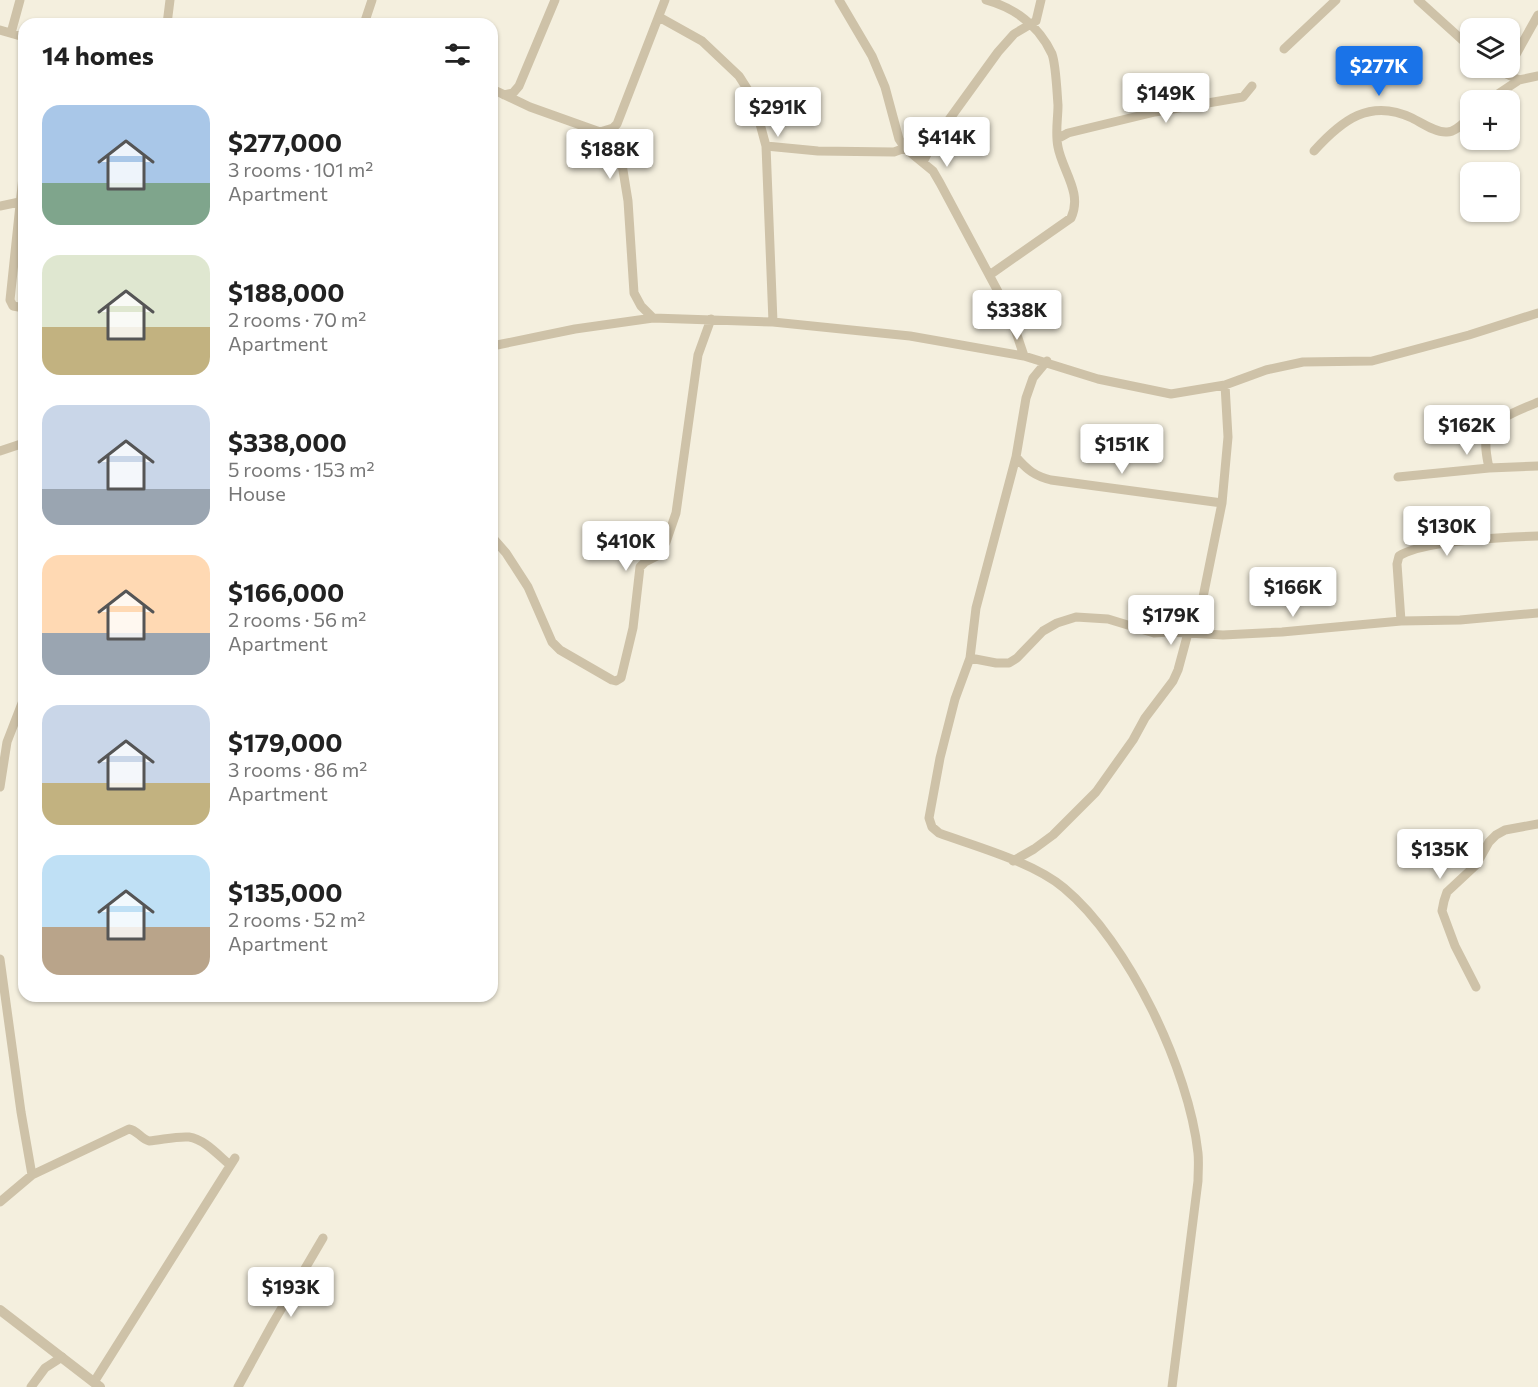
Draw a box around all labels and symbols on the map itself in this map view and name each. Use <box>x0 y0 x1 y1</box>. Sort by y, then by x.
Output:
pin: $277K <box>1337 46 1421 97</box>
pin: $149K <box>1124 73 1208 124</box>
pin: $291K <box>736 87 820 138</box>
pin: $414K <box>905 117 989 168</box>
pin: $188K <box>568 129 652 180</box>
pin: $338K <box>975 290 1059 341</box>
pin: $162K <box>1425 405 1509 456</box>
pin: $151K <box>1080 424 1164 475</box>
pin: $130K <box>1405 506 1489 557</box>
pin: $410K <box>584 521 668 572</box>
pin: $166K <box>1251 567 1335 618</box>
pin: $179K <box>1129 595 1213 646</box>
pin: $135K <box>1398 829 1482 880</box>
pin: $193K <box>249 1267 333 1318</box>

